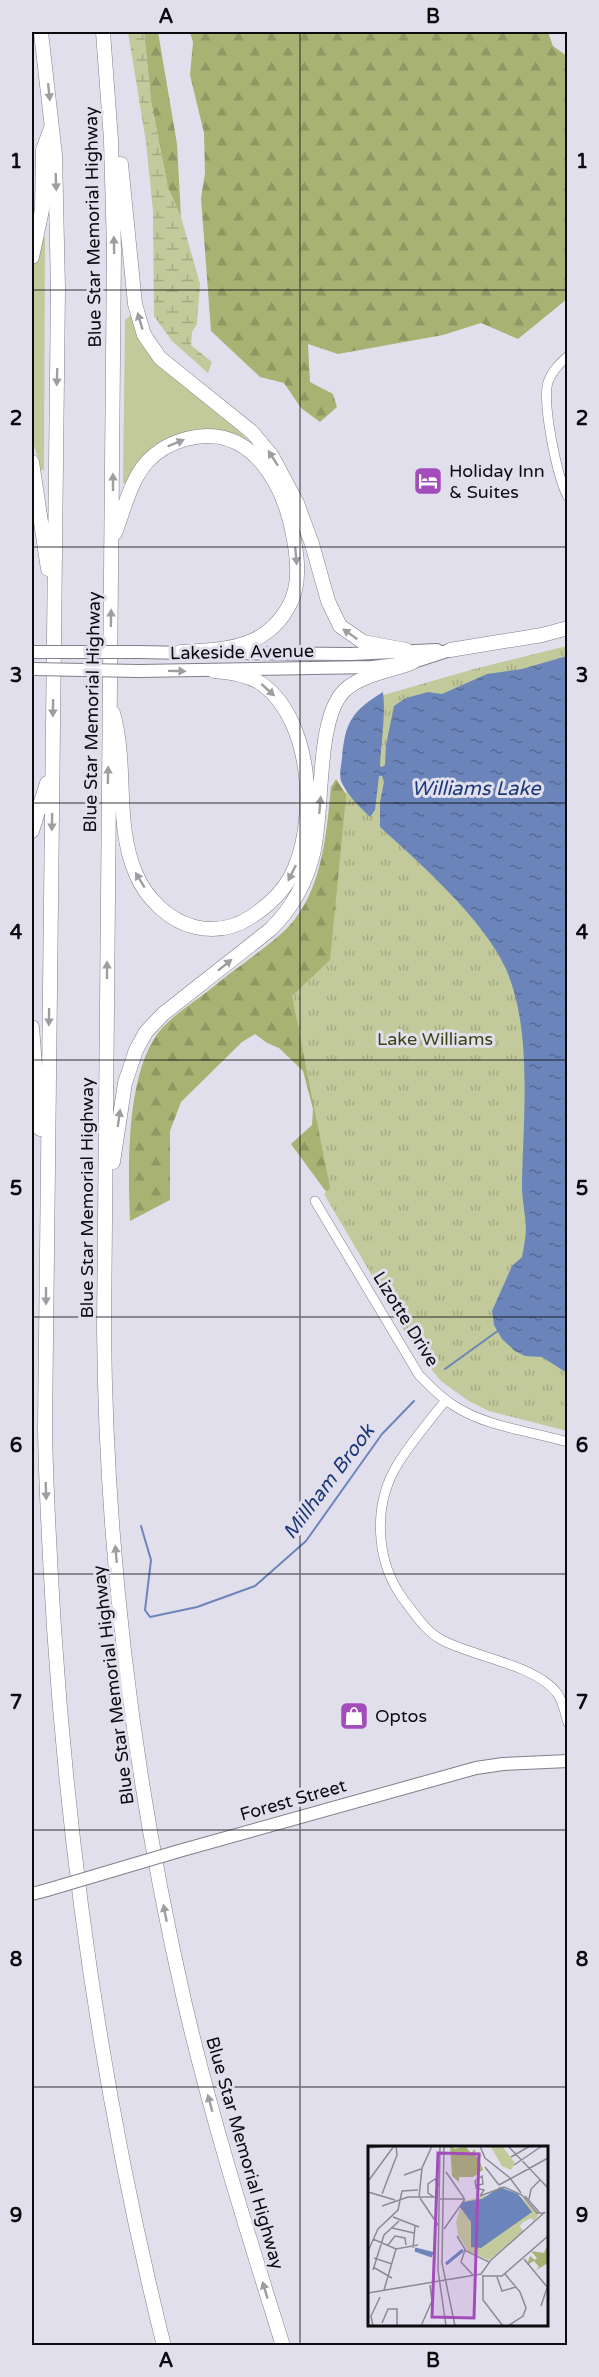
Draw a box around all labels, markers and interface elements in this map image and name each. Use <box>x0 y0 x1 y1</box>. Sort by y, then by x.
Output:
text: A <box>159 5 174 29</box>
text: B <box>426 5 440 29</box>
one-way arrow <box>44 82 54 101</box>
street label: Blue Star Memorial Highway <box>80 106 106 348</box>
text: 1 <box>10 150 22 174</box>
text: 1 <box>576 150 588 174</box>
one-way arrow <box>52 173 61 192</box>
one-way arrow <box>109 235 119 254</box>
one-way arrow <box>134 312 144 330</box>
one-way arrow <box>53 368 62 387</box>
text: 2 <box>10 407 22 431</box>
text: 2 <box>576 407 588 431</box>
one-way arrow <box>168 438 186 448</box>
one-way arrow <box>268 450 279 466</box>
place label: Holiday Inn & Suites <box>449 460 545 503</box>
hotel icon: Holiday Inn & Suites <box>412 465 444 497</box>
one-way arrow <box>108 472 118 491</box>
one-way arrow <box>291 546 301 565</box>
street label: Blue Star Memorial Highway <box>79 591 105 833</box>
one-way arrow <box>106 609 116 628</box>
one-way arrow <box>343 628 359 640</box>
street label: Lakeside Avenue <box>170 640 314 664</box>
text: 3 <box>10 664 22 688</box>
text: 3 <box>576 664 588 688</box>
one-way arrow <box>167 666 186 676</box>
one-way arrow <box>260 683 275 696</box>
one-way arrow <box>49 699 58 718</box>
one-way arrow <box>103 766 113 785</box>
water label: Williams Lake <box>411 777 542 801</box>
one-way arrow <box>315 796 325 815</box>
one-way arrow <box>47 813 57 832</box>
one-way arrow <box>287 864 296 881</box>
one-way arrow <box>134 872 145 888</box>
text: 4 <box>10 921 23 945</box>
text: 4 <box>576 921 589 945</box>
one-way arrow <box>217 959 232 972</box>
one-way arrow <box>102 961 111 980</box>
one-way arrow <box>45 1008 54 1027</box>
park label: Lake Williams <box>377 1028 493 1050</box>
street label: Blue Star Memorial Highway <box>76 1077 98 1319</box>
one-way arrow <box>114 1108 123 1127</box>
text: 5 <box>10 1177 22 1201</box>
text: 5 <box>576 1177 588 1201</box>
street label: Lizotte Drive <box>368 1268 444 1370</box>
one-way arrow <box>41 1287 51 1306</box>
water label: Millham Brook <box>278 1418 381 1544</box>
text: 6 <box>10 1434 22 1458</box>
text: 6 <box>576 1434 588 1458</box>
one-way arrow <box>41 1481 50 1500</box>
one-way arrow <box>111 1544 121 1563</box>
street label: Blue Star Memorial Highway <box>87 1564 139 1806</box>
text: 7 <box>10 1691 22 1715</box>
text: 7 <box>576 1691 588 1715</box>
shop icon: Optos <box>338 1700 370 1732</box>
place label: Optos <box>375 1705 427 1727</box>
street label: Forest Street <box>237 1774 349 1826</box>
one-way arrow <box>160 1904 170 1922</box>
text: 8 <box>10 1948 22 1972</box>
text: 8 <box>576 1948 588 1972</box>
street label: Blue Star Memorial Highway <box>201 2034 289 2272</box>
one-way arrow <box>205 2094 214 2112</box>
inset map <box>368 2146 548 2326</box>
text: 9 <box>10 2204 22 2228</box>
text: 9 <box>576 2204 588 2228</box>
one-way arrow <box>260 2281 269 2299</box>
text: A <box>159 2349 174 2373</box>
text: B <box>426 2349 440 2373</box>

